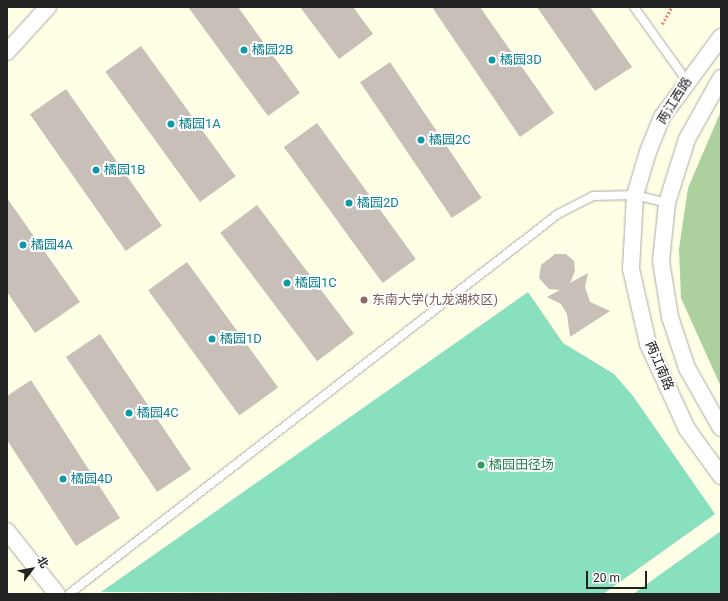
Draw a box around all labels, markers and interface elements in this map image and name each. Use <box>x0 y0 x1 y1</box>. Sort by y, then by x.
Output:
place label: 橘园2B <box>252 42 293 58</box>
marker: 橘园2B <box>239 45 249 55</box>
place label: 橘园3D <box>500 52 542 68</box>
marker: 橘园3D <box>487 55 497 65</box>
street label: 两江西路 <box>655 75 695 127</box>
place label: 橘园1A <box>179 116 221 132</box>
marker: 橘园1A <box>166 119 176 129</box>
place label: 橘园2C <box>429 132 471 148</box>
marker: 橘园2C <box>416 135 426 145</box>
place label: 橘园1B <box>104 162 145 178</box>
marker: 橘园1B <box>91 165 101 175</box>
place label: 橘园2D <box>357 195 399 211</box>
marker: 橘园2D <box>344 198 354 208</box>
place label: 橘园4A <box>31 237 73 253</box>
marker: 橘园4A <box>18 240 28 250</box>
place label: 橘园1C <box>295 275 337 291</box>
marker: 橘园1C <box>282 278 292 288</box>
place label: 东南大学(九龙湖校区) <box>372 292 498 308</box>
marker: 东南大学(九龙湖校区) <box>359 295 369 305</box>
place label: 橘园1D <box>220 331 262 347</box>
marker: 橘园1D <box>207 334 217 344</box>
street label: 两江南路 <box>642 339 676 393</box>
place label: 橘园4C <box>137 405 179 421</box>
marker: 橘园4C <box>124 408 134 418</box>
place label: 橘园田径场 <box>489 457 554 473</box>
marker: 橘园田径场 <box>476 460 486 470</box>
place label: 橘园4D <box>71 471 113 487</box>
marker: 橘园4D <box>58 474 68 484</box>
north arrow <box>12 549 52 589</box>
text: 北 <box>34 554 51 570</box>
scale bar <box>588 563 649 589</box>
text: 20 m <box>593 571 620 585</box>

